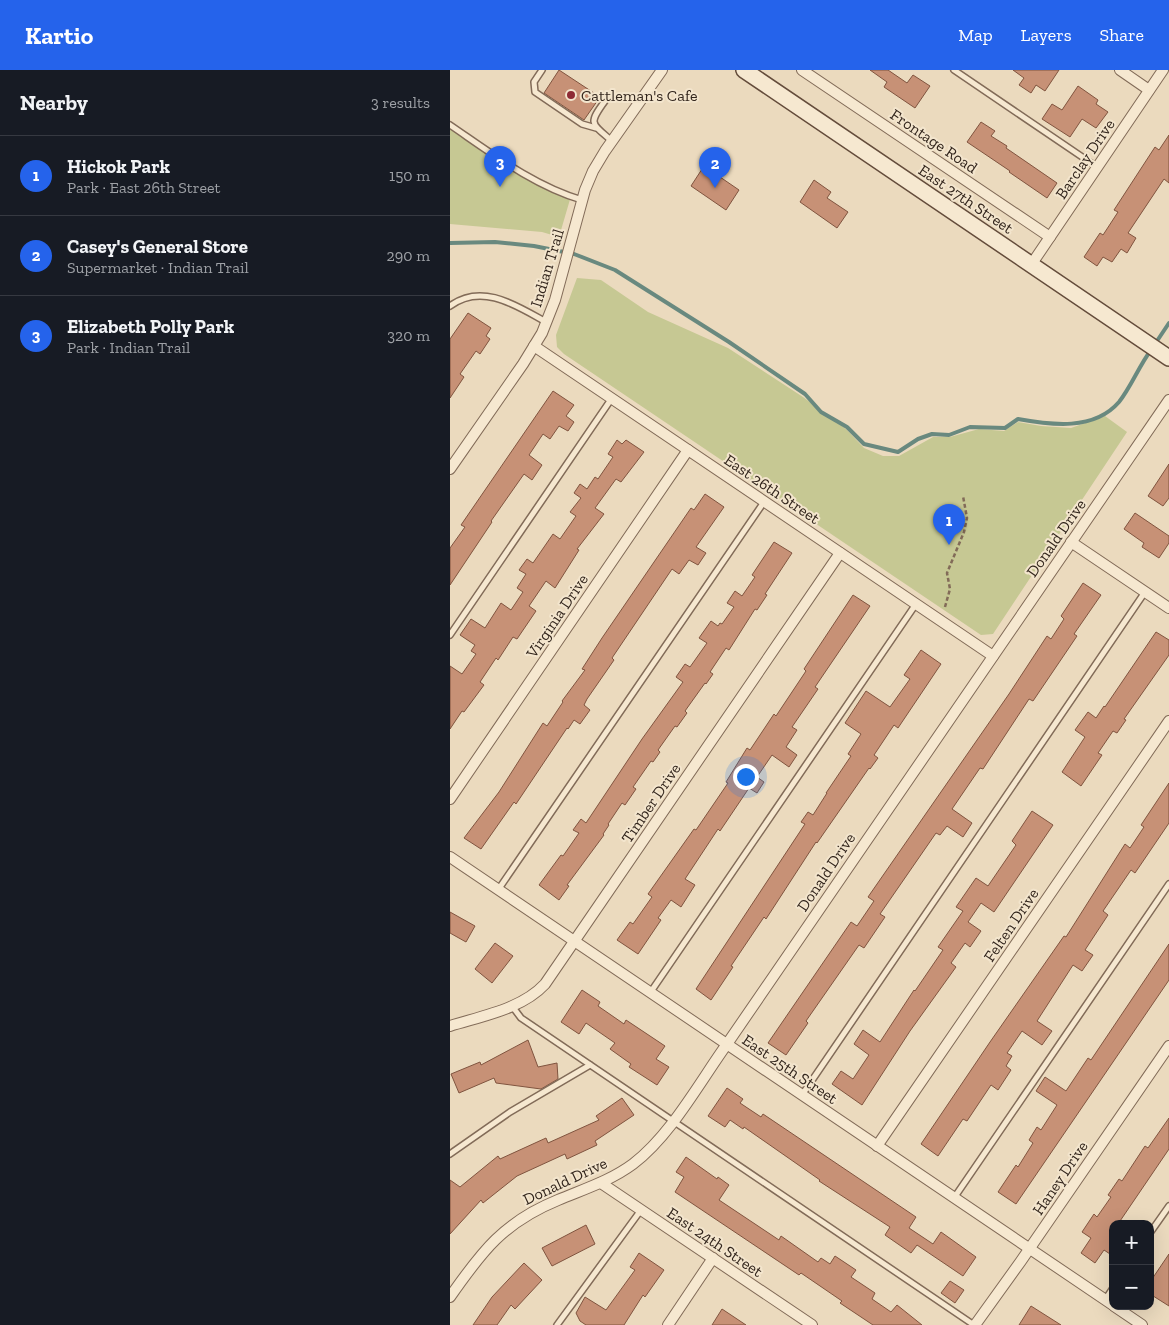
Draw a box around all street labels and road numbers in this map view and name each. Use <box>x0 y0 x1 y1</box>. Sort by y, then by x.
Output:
street label: Frontage Road <box>887 105 981 177</box>
street label: Barclay Drive <box>1051 115 1119 203</box>
street label: East 27th Street <box>915 160 1017 238</box>
street label: Indian Trail <box>526 227 568 309</box>
street label: East 26th Street <box>721 450 823 528</box>
street label: Donald Drive <box>1022 495 1090 581</box>
street label: Virginia Drive <box>521 570 592 662</box>
street label: Timber Drive <box>617 760 685 846</box>
street label: Donald Drive <box>793 829 859 915</box>
street label: Felten Drive <box>980 885 1042 965</box>
street label: East 25th Street <box>739 1030 841 1108</box>
street label: Haney Drive <box>1028 1137 1092 1219</box>
street label: Donald Drive <box>520 1153 610 1209</box>
street label: East 24th Street <box>664 1203 766 1281</box>

